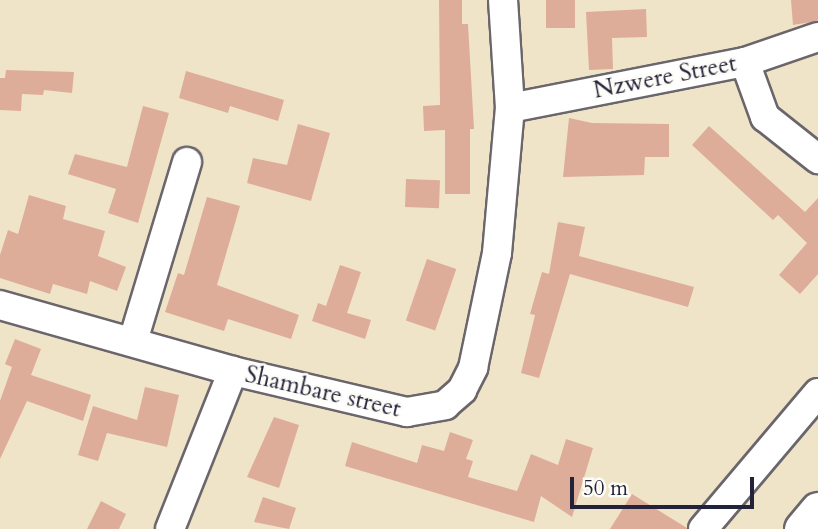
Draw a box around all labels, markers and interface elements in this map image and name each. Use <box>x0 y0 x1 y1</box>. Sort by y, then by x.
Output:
street label: Nzwere Street <box>591 49 739 105</box>
street label: Shambare street <box>242 360 404 424</box>
scale bar <box>573 462 757 506</box>
text: 50 m <box>583 474 628 503</box>

